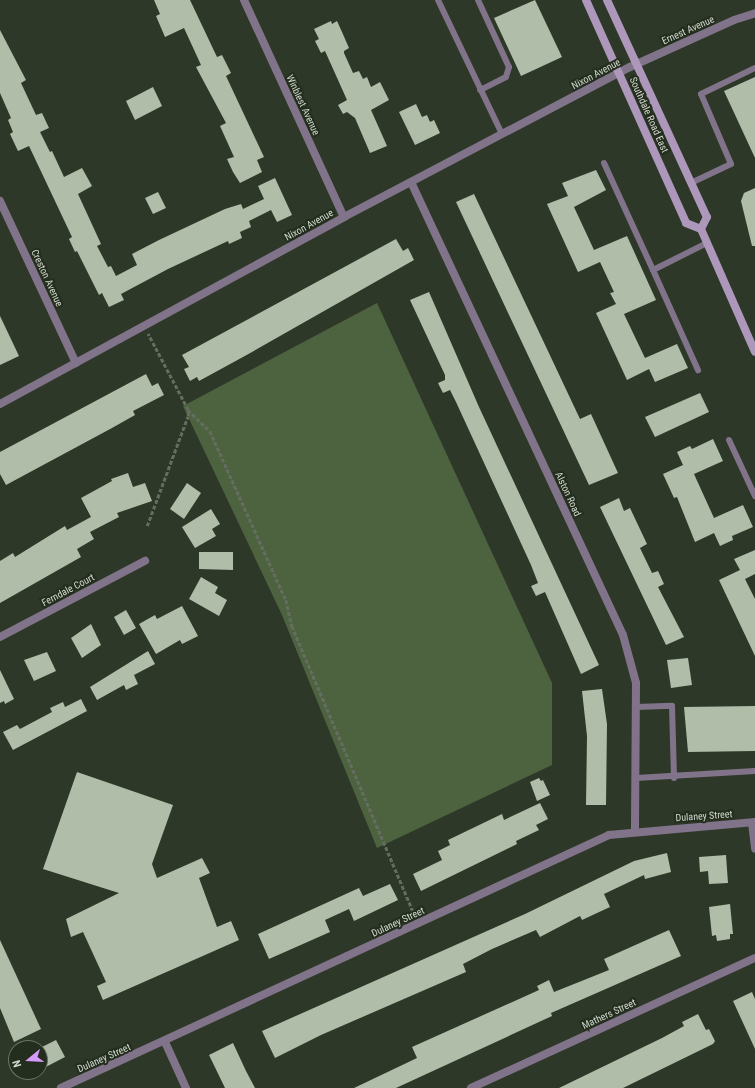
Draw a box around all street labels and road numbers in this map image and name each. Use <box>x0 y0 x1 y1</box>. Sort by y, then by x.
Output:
street label: Ernest Avenue <box>660 13 716 47</box>
street label: Nixon Avenue <box>569 56 623 92</box>
street label: Winblest Avenue <box>284 73 322 137</box>
street label: Southdale Road East <box>627 75 671 155</box>
street label: Nixon Avenue <box>283 207 335 243</box>
street label: Creston Avenue <box>29 248 65 308</box>
street label: Alston Road <box>552 470 584 518</box>
street label: Ferndale Court <box>40 571 96 609</box>
street label: Dulaney Street <box>675 808 733 824</box>
street label: Dulaney Street <box>370 905 426 939</box>
street label: Mathers Street <box>580 996 638 1032</box>
street label: Dulaney Street <box>76 1041 132 1075</box>

